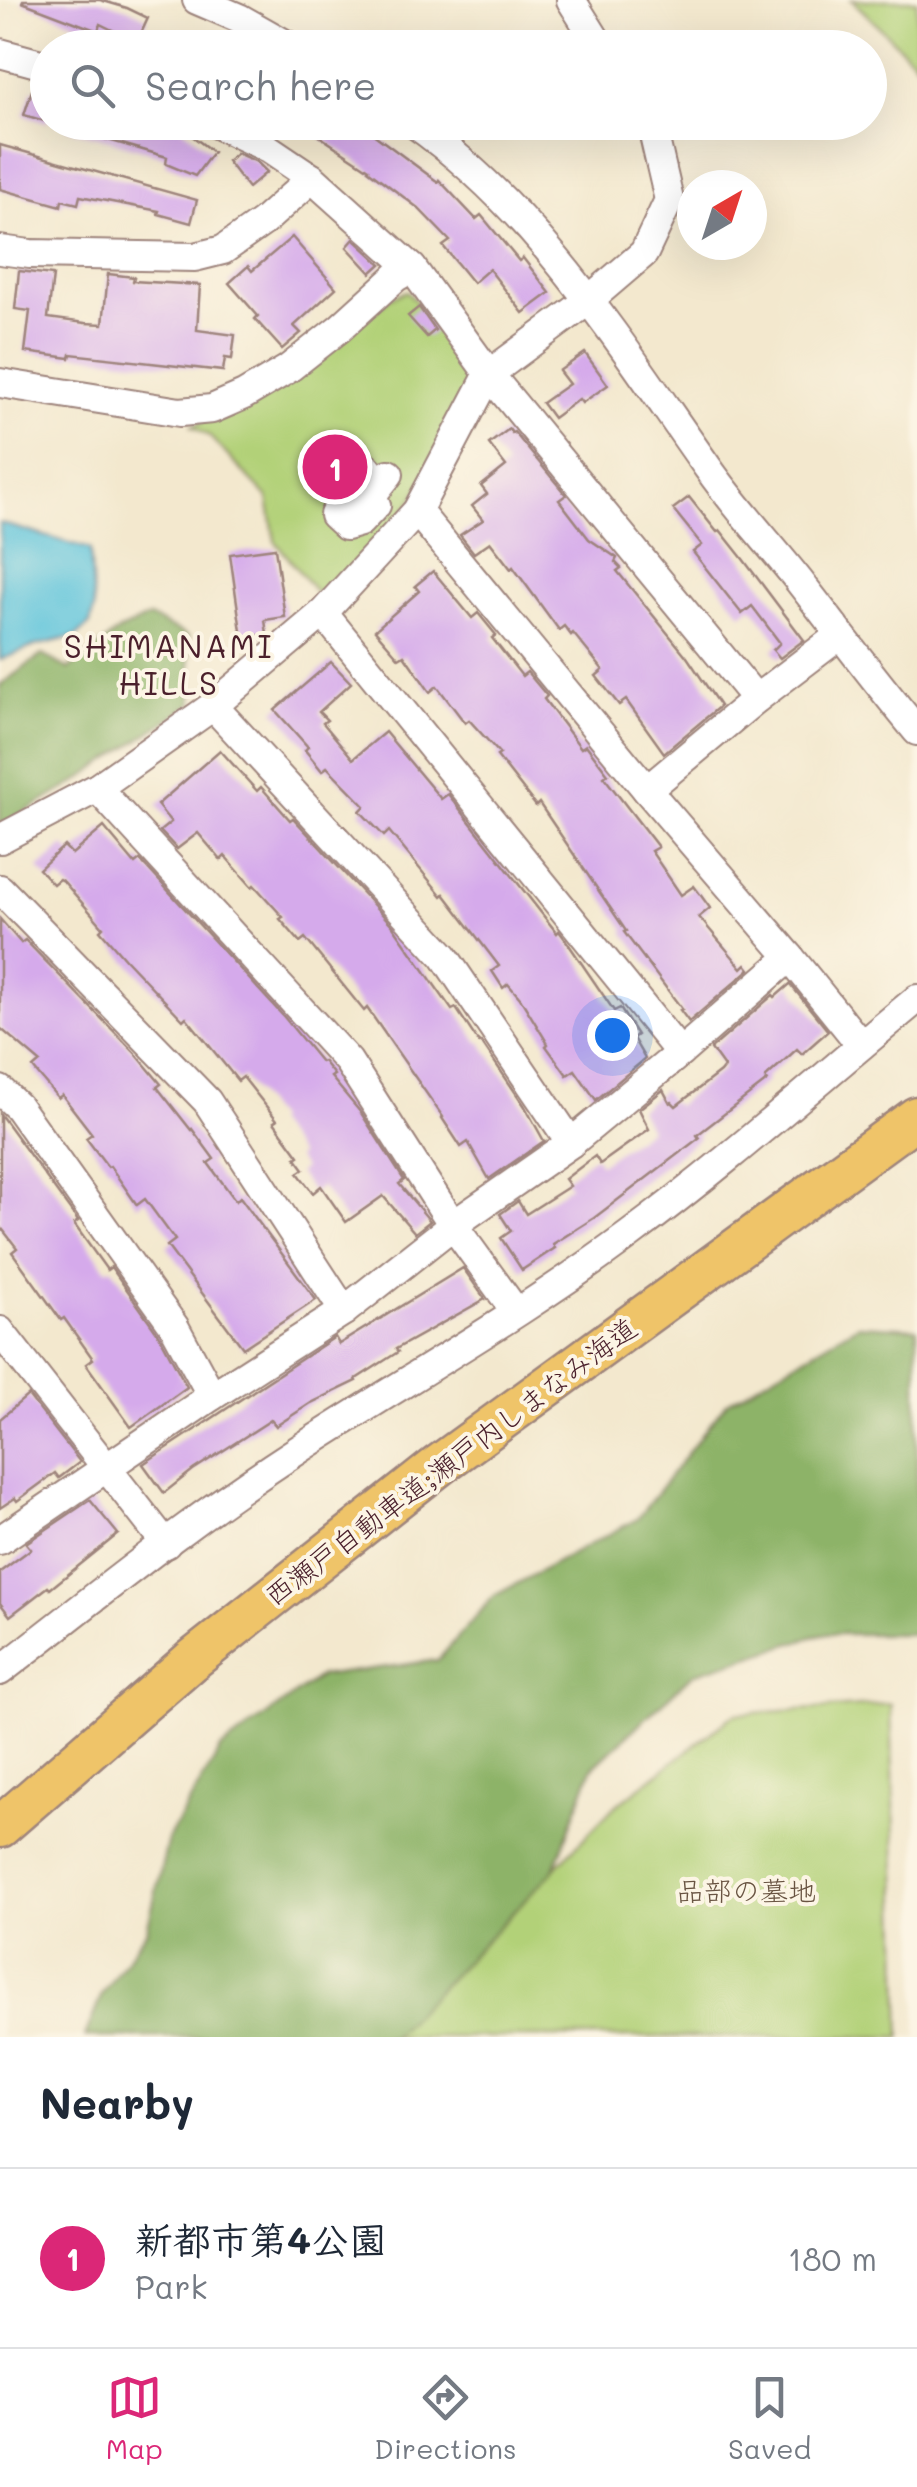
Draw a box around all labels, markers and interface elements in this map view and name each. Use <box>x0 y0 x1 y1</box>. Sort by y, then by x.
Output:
search box <box>30 30 887 140</box>
icon: search <box>65 58 120 113</box>
text: Search here <box>145 60 376 110</box>
north arrow <box>677 170 767 260</box>
pin: 1 <box>302 430 368 504</box>
district label: SHIMANAMI HILLS <box>64 624 274 703</box>
your location <box>587 1010 638 1061</box>
street label: 西瀬戸自動車道;瀬戸内しまなみ海道 <box>257 1309 643 1613</box>
park label: 品部の墓地 <box>676 1872 816 1908</box>
text: Nearby <box>40 2075 194 2130</box>
text: 新都市第4公園 <box>135 2214 387 2264</box>
text: 1 <box>65 2237 80 2279</box>
text: 180 m <box>788 2237 877 2279</box>
text: Park <box>135 2265 208 2307</box>
tab: Map <box>106 2370 163 2466</box>
tab: Directions <box>374 2370 517 2466</box>
tab: Saved <box>728 2370 811 2466</box>

